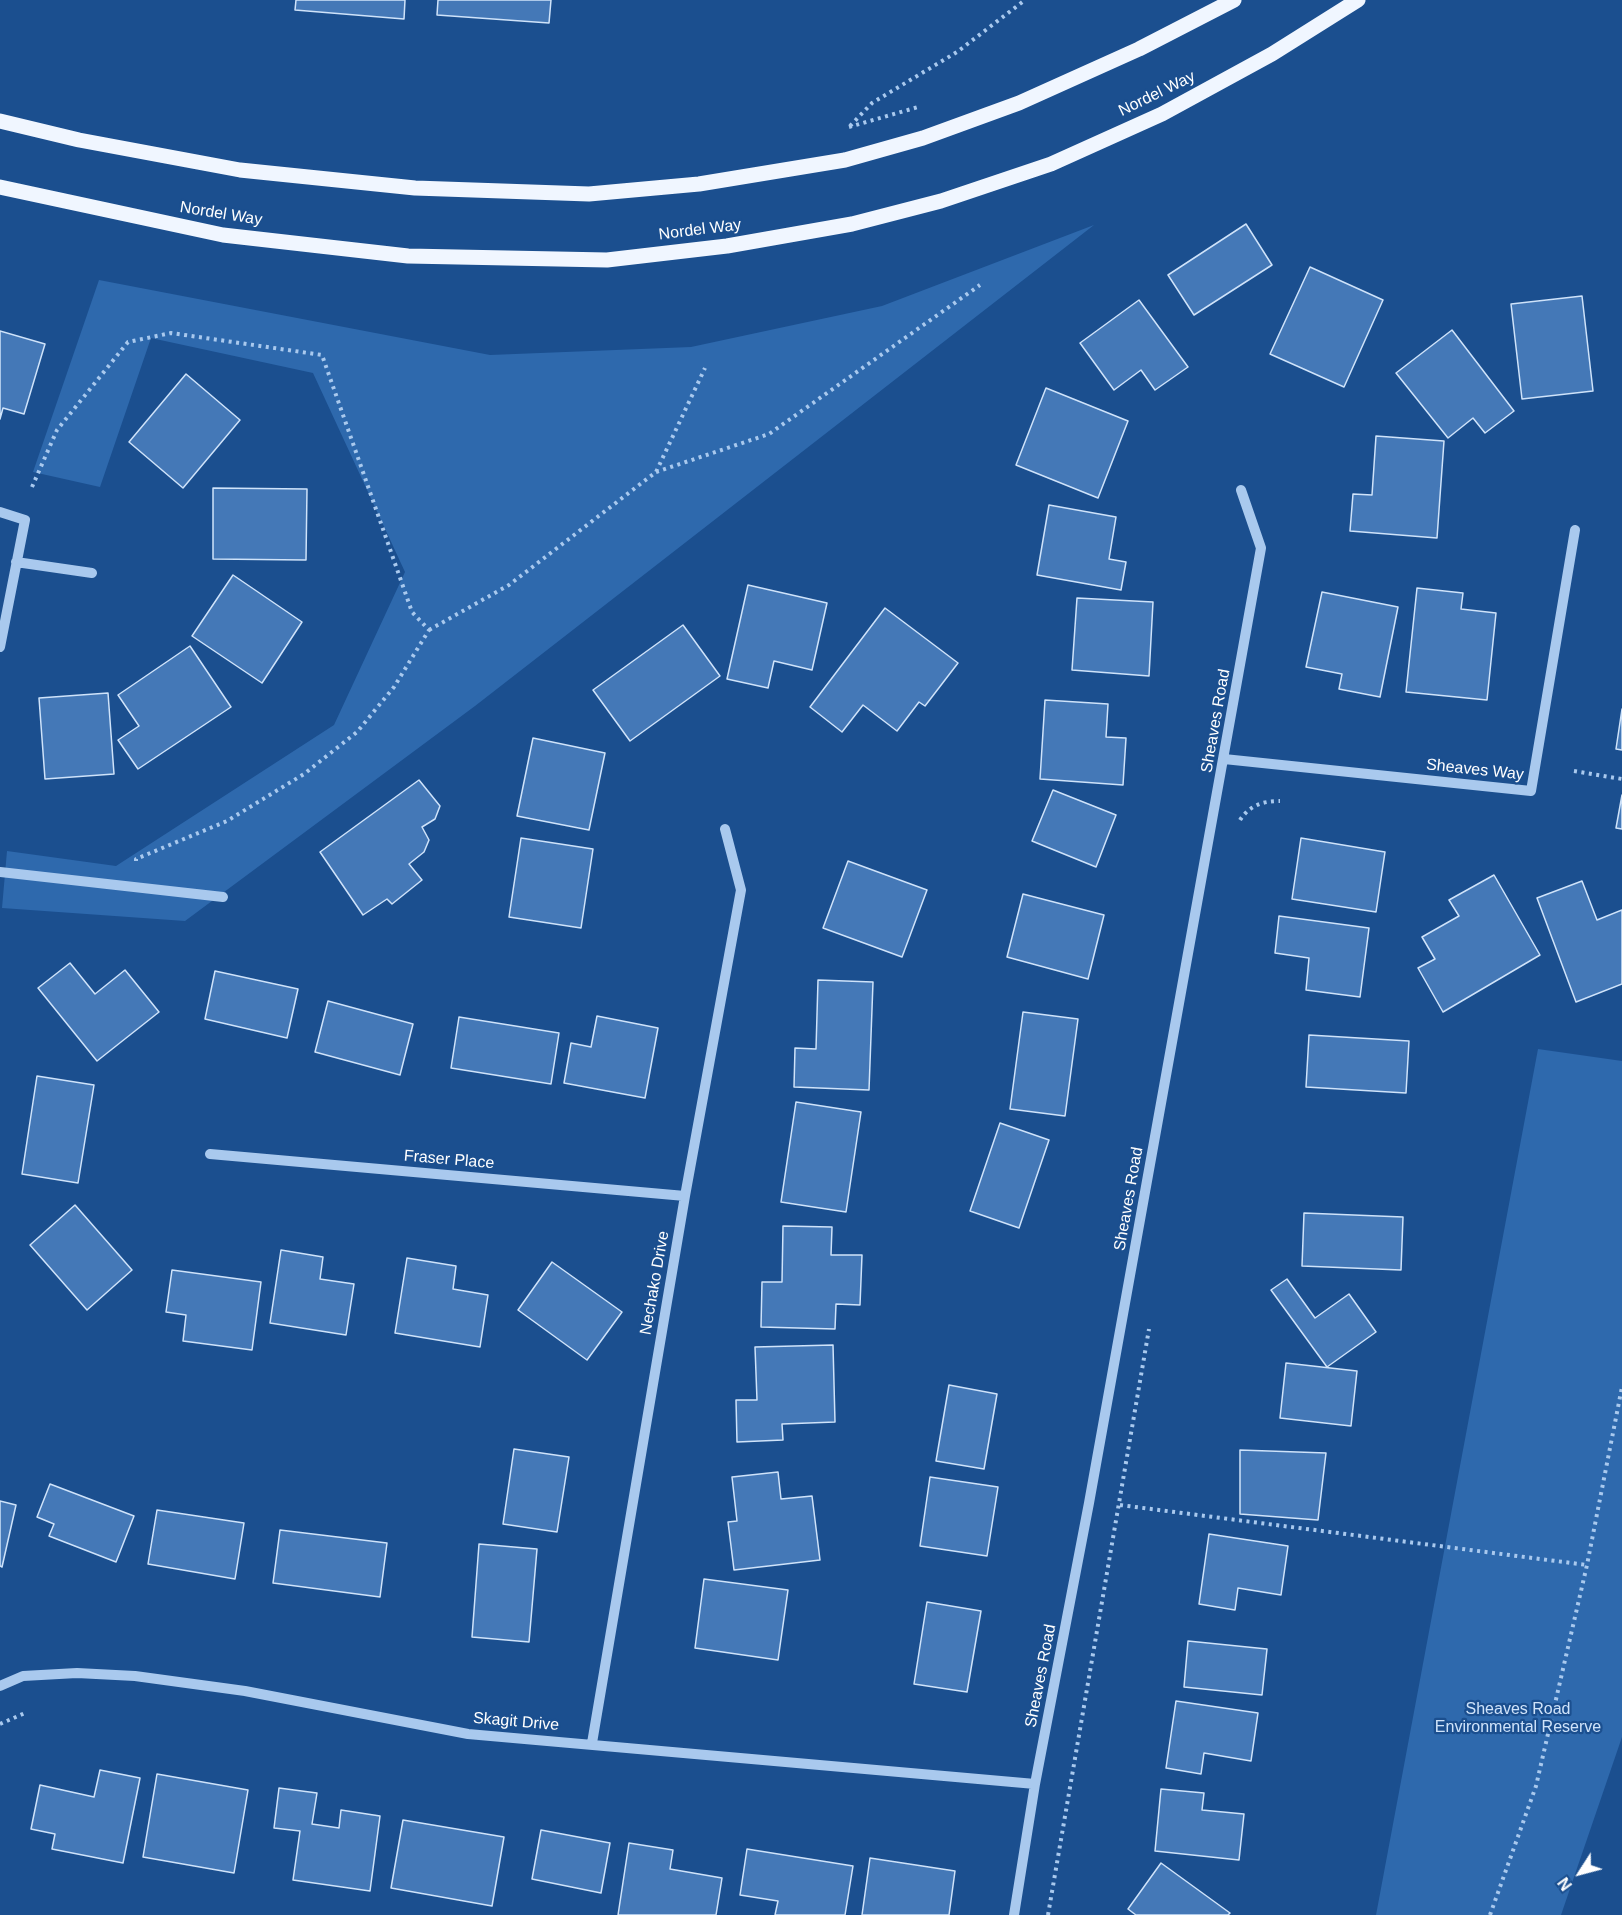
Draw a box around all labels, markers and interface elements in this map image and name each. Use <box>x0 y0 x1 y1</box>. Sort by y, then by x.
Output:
street label: Nordel Way <box>1115 67 1199 121</box>
street label: Nordel Way <box>179 198 263 230</box>
street label: Nordel Way <box>658 215 742 245</box>
street label: Sheaves Road <box>1197 668 1235 774</box>
street label: Sheaves Way <box>1425 755 1525 785</box>
street label: Fraser Place <box>403 1146 495 1174</box>
street label: Sheaves Road <box>1110 1146 1148 1252</box>
street label: Nechako Drive <box>636 1230 674 1336</box>
street label: Sheaves Road <box>1022 1623 1060 1729</box>
park label: Sheaves Road Environmental Reserve <box>1435 1700 1601 1738</box>
street label: Skagit Drive <box>472 1709 560 1735</box>
north arrow <box>1550 1843 1610 1903</box>
text: N <box>1555 1874 1575 1894</box>

